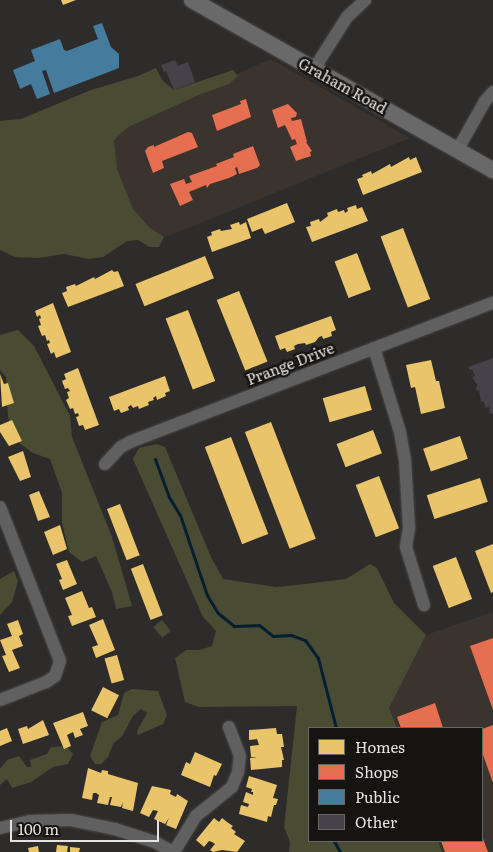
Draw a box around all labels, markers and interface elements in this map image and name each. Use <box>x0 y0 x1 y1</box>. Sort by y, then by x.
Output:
street label: Graham Road <box>296 53 390 117</box>
street label: Prange Drive <box>244 338 336 388</box>
legend <box>308 727 483 842</box>
text: Homes <box>355 735 405 758</box>
text: Shops <box>355 760 398 783</box>
text: Public <box>355 785 400 808</box>
scale bar <box>12 810 161 842</box>
text: Other <box>355 810 397 833</box>
text: 100 m <box>18 817 59 840</box>

